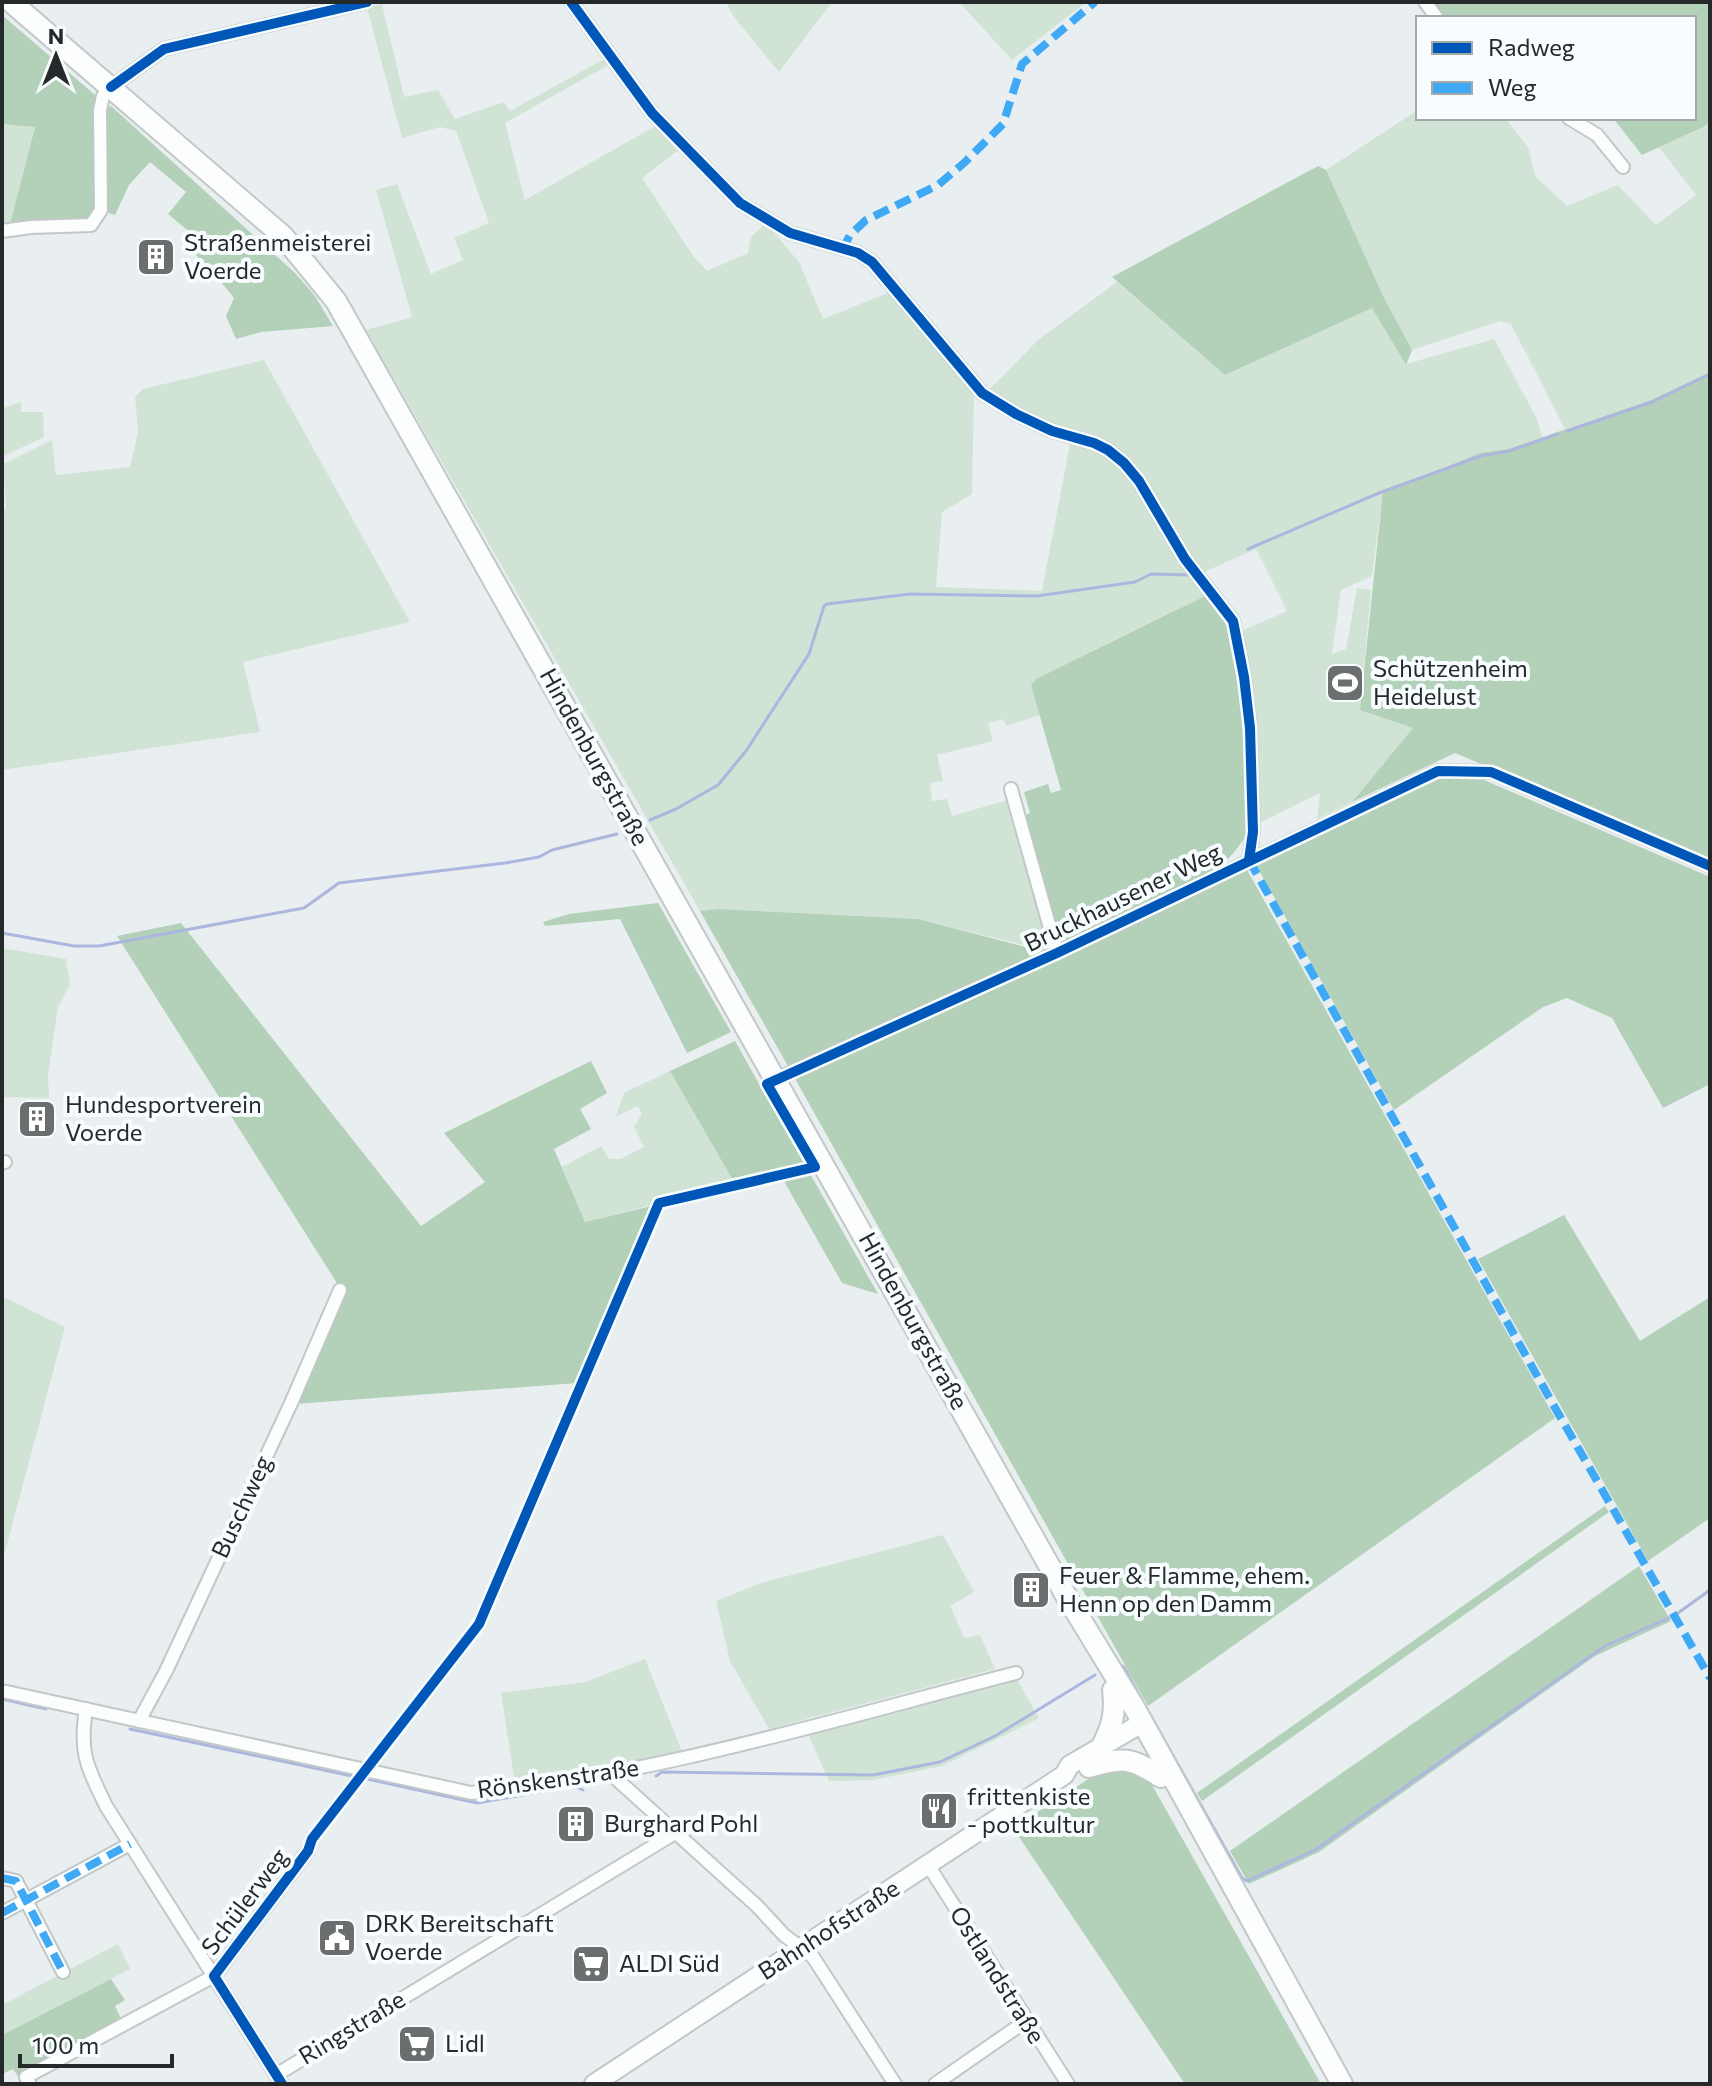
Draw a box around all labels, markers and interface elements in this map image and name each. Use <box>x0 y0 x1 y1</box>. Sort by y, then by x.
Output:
north arrow <box>16 16 96 96</box>
legend <box>1416 16 1696 120</box>
text: N <box>48 22 64 49</box>
text: Radweg <box>1488 32 1575 61</box>
text: Weg <box>1488 72 1536 101</box>
place label: Straßenmeisterei Voerde <box>184 227 371 284</box>
building icon: Straßenmeisterei Voerde <box>135 236 177 278</box>
place label: Schützenheim Heidelust <box>1373 653 1528 710</box>
sports icon: Schützenheim Heidelust <box>1324 662 1366 704</box>
street label: Hindenburgstraße <box>535 663 656 850</box>
street label: Bruckhausener Weg <box>1019 836 1226 957</box>
place label: Hundesportverein Voerde <box>65 1089 262 1146</box>
building icon: Hundesportverein Voerde <box>16 1098 58 1140</box>
street label: Hindenburgstraße <box>854 1227 975 1414</box>
street label: Buschweg <box>204 1451 277 1562</box>
place label: Feuer & Flamme, ehem. Henn op den Damm <box>1059 1560 1310 1617</box>
building icon: Feuer & Flamme, ehem. Henn op den Damm <box>1010 1569 1052 1611</box>
street label: Rönskenstraße <box>475 1752 641 1803</box>
place label: frittenkiste - pottkultur <box>967 1781 1096 1838</box>
restaurant icon: frittenkiste - pottkultur <box>918 1790 960 1832</box>
building icon: Burghard Pohl <box>555 1803 597 1845</box>
place label: Burghard Pohl <box>604 1808 758 1837</box>
street label: Schülerweg <box>194 1842 293 1960</box>
street label: Bahnhofstraße <box>752 1872 904 1985</box>
street label: Ostlandstraße <box>945 1900 1052 2048</box>
place label: DRK Bereitschaft Voerde <box>365 1908 554 1965</box>
public building icon: DRK Bereitschaft Voerde <box>316 1917 358 1959</box>
supermarket icon: ALDI Süd <box>570 1943 612 1985</box>
place label: ALDI Süd <box>619 1948 720 1977</box>
street label: Ringstraße <box>293 1984 410 2070</box>
scale bar <box>20 2018 172 2068</box>
supermarket icon: Lidl <box>396 2023 438 2065</box>
place label: Lidl <box>445 2028 485 2057</box>
text: 100 m <box>32 2030 99 2059</box>

